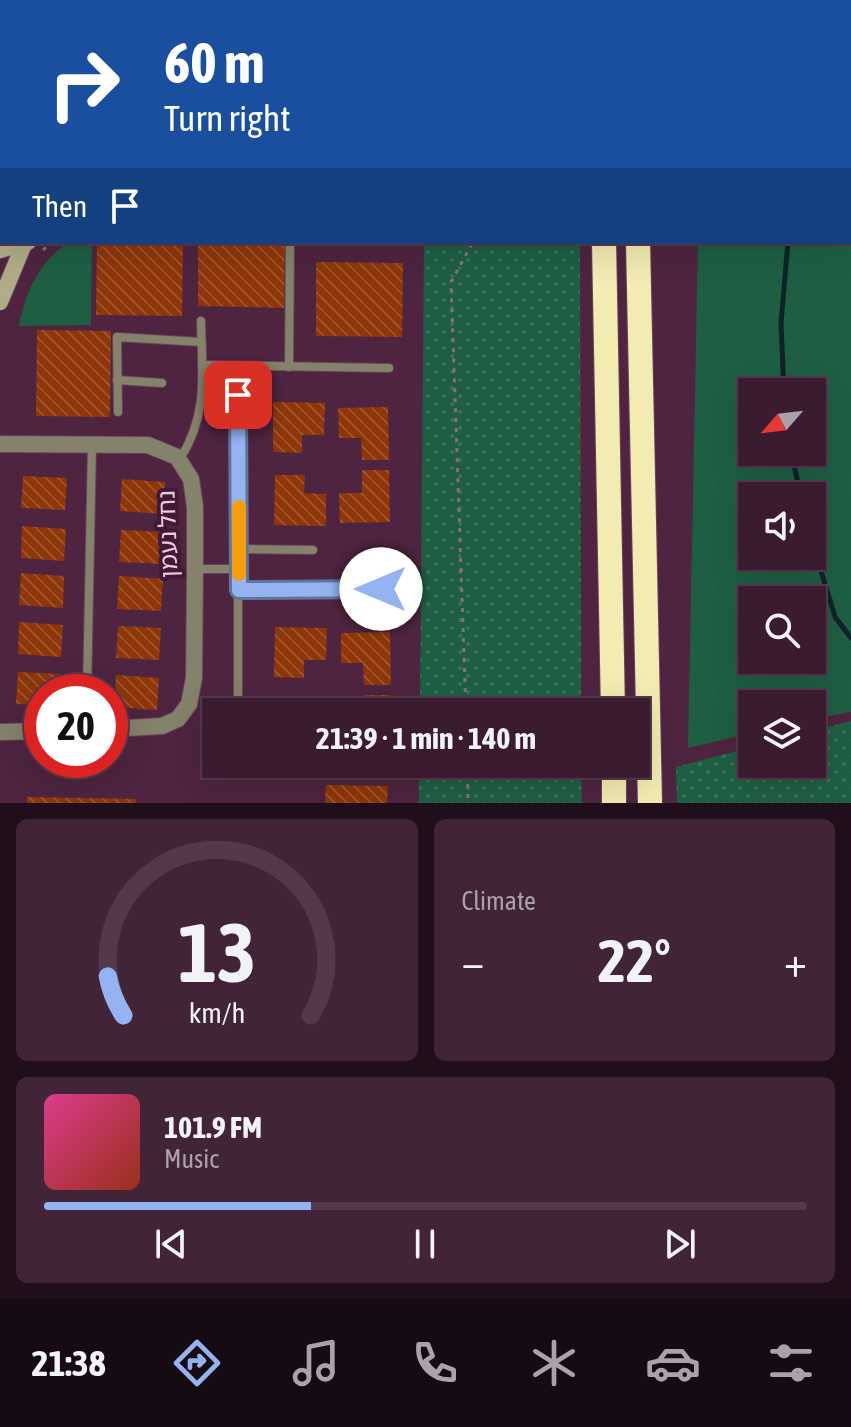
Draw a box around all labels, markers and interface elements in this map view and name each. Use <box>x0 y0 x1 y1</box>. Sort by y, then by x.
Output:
text: 60 m <box>164 31 265 95</box>
icon: right <box>32 32 136 136</box>
text: Turn right <box>164 97 291 139</box>
icon: arrive <box>103 184 147 228</box>
text: Then <box>32 189 87 223</box>
pin <box>204 361 272 429</box>
icon: arrive <box>216 373 260 417</box>
north arrow <box>738 378 826 466</box>
map controls <box>738 378 826 778</box>
button: sound <box>738 482 826 570</box>
street label: נחל נעמן <box>152 490 183 578</box>
position arrow <box>339 547 423 631</box>
button: search <box>738 586 826 674</box>
speed limit sign: 20 <box>24 674 128 778</box>
button: layers <box>738 690 826 778</box>
text: 21:39 · 1 min · 140 m <box>316 721 536 755</box>
text: Climate <box>462 886 536 916</box>
text: 13 <box>178 904 256 1000</box>
text: 22° <box>598 926 671 995</box>
text: − <box>462 936 484 986</box>
text: + <box>784 936 807 986</box>
text: km/h <box>188 996 245 1029</box>
text: 101.9 FM <box>164 1110 262 1144</box>
text: Music <box>164 1144 219 1174</box>
icon: previous <box>149 1222 193 1266</box>
icon: pause <box>403 1222 447 1266</box>
icon: next <box>658 1222 702 1266</box>
icon: directions <box>169 1335 225 1391</box>
icon: music <box>288 1335 344 1391</box>
icon: phone <box>407 1335 463 1391</box>
icon: climate <box>526 1335 582 1391</box>
icon: car <box>645 1335 701 1391</box>
icon: filters <box>763 1335 819 1391</box>
text: 21:38 <box>31 1342 106 1384</box>

